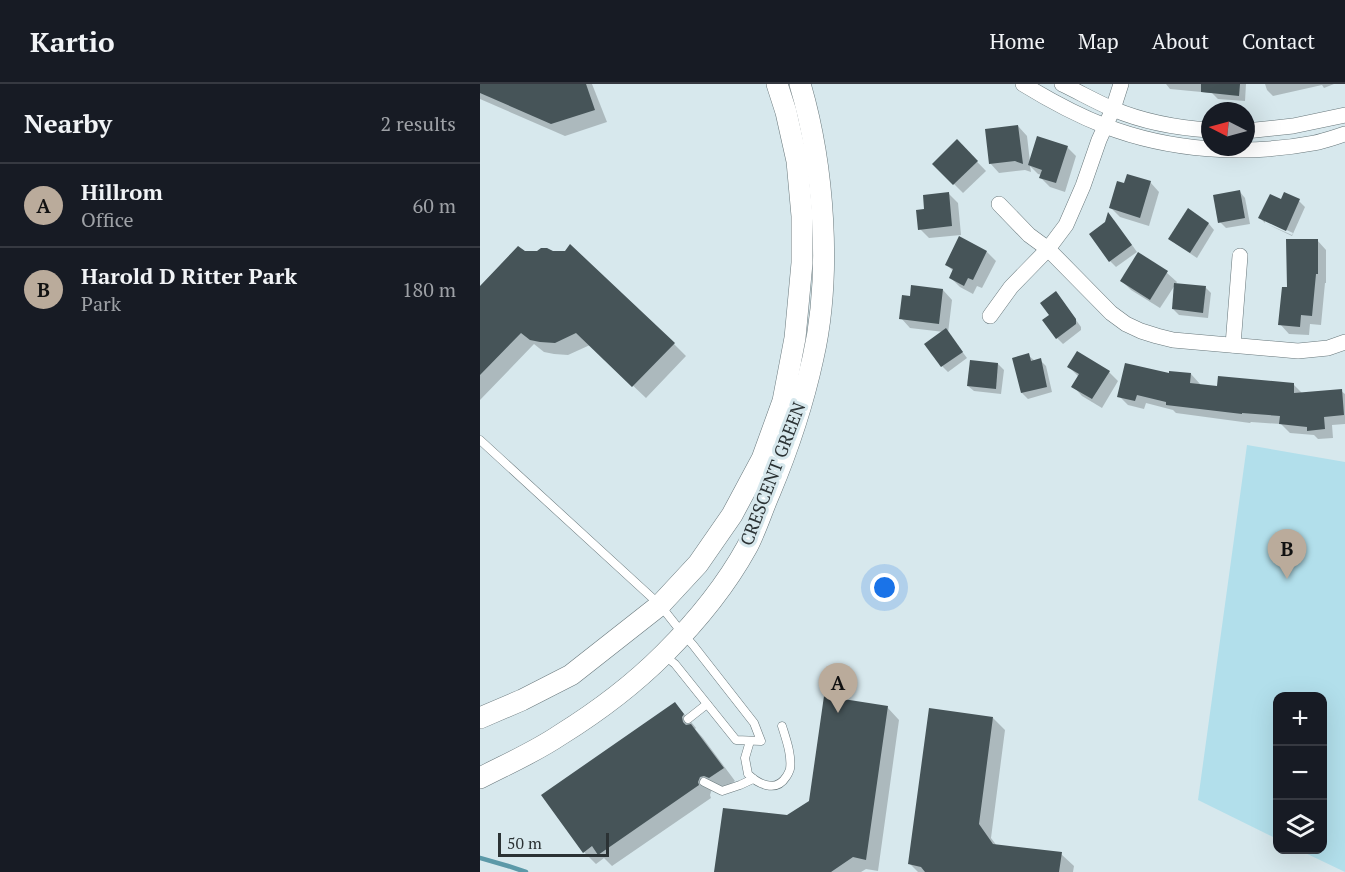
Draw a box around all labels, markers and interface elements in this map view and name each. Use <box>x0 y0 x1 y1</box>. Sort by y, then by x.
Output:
text: Kartio <box>30 23 115 60</box>
text: Home <box>989 27 1045 55</box>
text: Map <box>1078 27 1119 55</box>
text: About <box>1152 27 1209 55</box>
text: Contact <box>1242 27 1315 55</box>
north arrow <box>1201 102 1255 156</box>
text: Nearby <box>24 106 112 140</box>
text: 2 results <box>381 110 456 137</box>
text: Hillrom <box>81 177 163 206</box>
text: A <box>36 192 51 219</box>
text: 60 m <box>413 192 456 219</box>
text: Office <box>81 206 134 233</box>
text: Harold D Ritter Park <box>81 261 297 290</box>
text: B <box>37 276 50 303</box>
text: 180 m <box>402 276 456 303</box>
text: Park <box>81 290 121 317</box>
street label: CRESCENT GREEN <box>734 398 810 549</box>
pin: B <box>1268 530 1306 579</box>
your location <box>870 573 899 602</box>
pin: A <box>818 664 858 713</box>
map controls <box>1273 692 1327 854</box>
button: + <box>1273 692 1327 746</box>
button: − <box>1273 746 1327 800</box>
button: layers <box>1273 800 1327 854</box>
scale bar <box>498 830 609 858</box>
text: 50 m <box>507 832 542 854</box>

